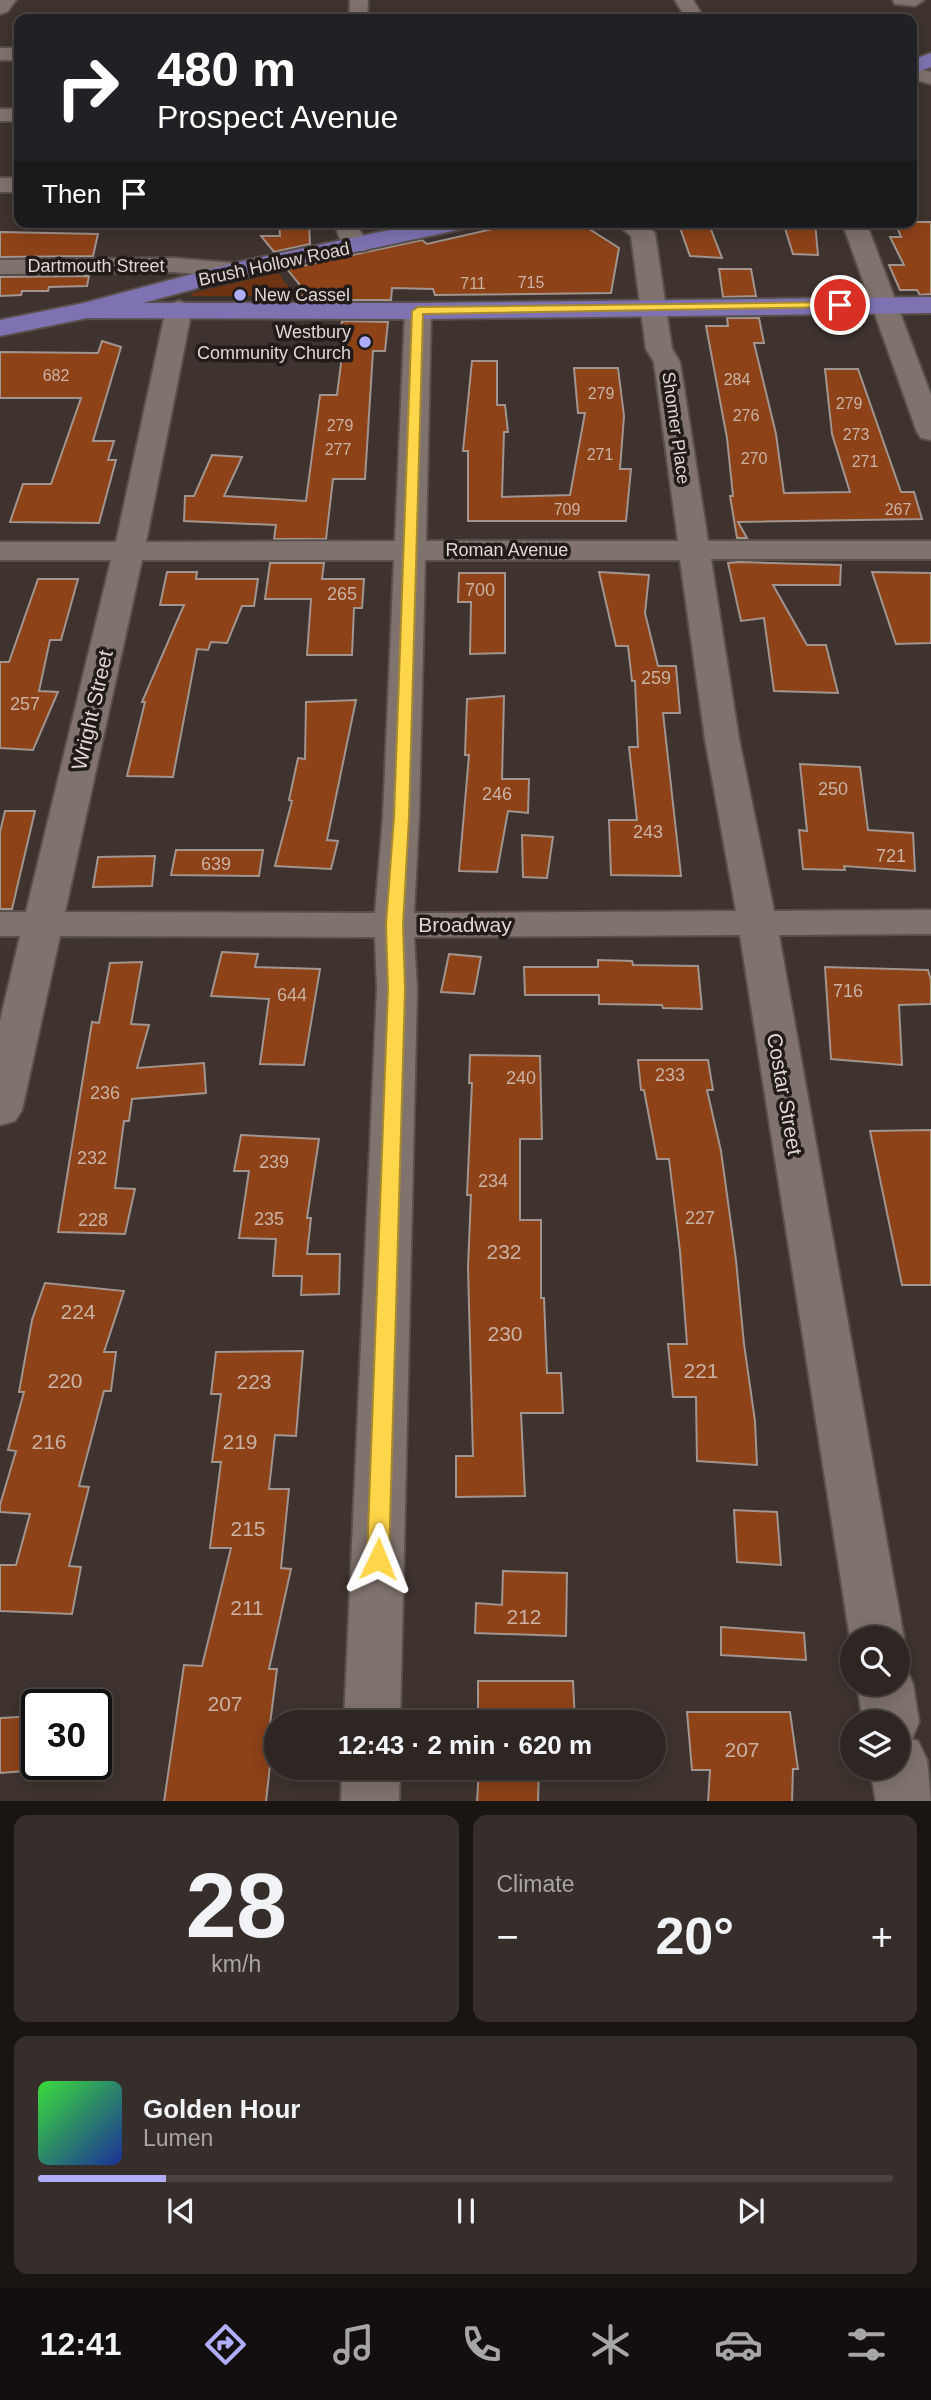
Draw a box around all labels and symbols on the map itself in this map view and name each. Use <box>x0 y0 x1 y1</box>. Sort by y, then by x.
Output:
street label: Brush Hollow Road <box>197 238 351 290</box>
street label: Dartmouth Street <box>27 256 165 276</box>
house number: 715 <box>518 274 544 291</box>
house number: 711 <box>460 275 486 292</box>
pin <box>810 275 870 335</box>
place label: New Cassel <box>254 285 350 305</box>
marker: New Cassel <box>232 287 248 303</box>
place label: Westbury Community Church <box>197 322 351 363</box>
marker: Westbury Community Church <box>357 334 373 350</box>
house number: 682 <box>43 367 69 384</box>
street label: Shomer Place <box>658 371 694 485</box>
house number: 284 <box>724 371 750 388</box>
house number: 279 <box>588 385 614 402</box>
house number: 279 <box>836 395 862 412</box>
house number: 276 <box>733 407 759 424</box>
house number: 279 <box>327 417 353 434</box>
house number: 273 <box>843 426 869 443</box>
house number: 277 <box>325 441 351 458</box>
house number: 271 <box>587 446 613 463</box>
house number: 270 <box>741 450 767 467</box>
house number: 271 <box>852 453 878 470</box>
house number: 709 <box>554 501 580 518</box>
house number: 267 <box>885 501 911 518</box>
street label: Roman Avenue <box>446 540 568 560</box>
house number: 700 <box>465 580 495 600</box>
house number: 265 <box>327 584 357 604</box>
street label: Wright Street <box>67 648 117 772</box>
house number: 259 <box>641 668 671 688</box>
house number: 257 <box>10 694 40 714</box>
house number: 250 <box>818 779 848 799</box>
house number: 246 <box>482 784 512 804</box>
house number: 243 <box>633 822 663 842</box>
house number: 721 <box>876 846 906 866</box>
house number: 639 <box>201 854 231 874</box>
street label: Broadway <box>418 913 512 936</box>
house number: 716 <box>833 981 863 1001</box>
house number: 644 <box>277 985 307 1005</box>
street label: Costar Street <box>763 1031 807 1157</box>
house number: 233 <box>655 1065 685 1085</box>
house number: 240 <box>506 1068 536 1088</box>
house number: 236 <box>90 1083 120 1103</box>
house number: 232 <box>77 1148 107 1168</box>
house number: 239 <box>259 1152 289 1172</box>
house number: 234 <box>478 1171 508 1191</box>
house number: 227 <box>685 1208 715 1228</box>
house number: 235 <box>254 1209 284 1229</box>
house number: 228 <box>78 1210 108 1230</box>
house number: 232 <box>486 1240 522 1263</box>
house number: 224 <box>60 1300 96 1323</box>
house number: 230 <box>487 1322 523 1345</box>
house number: 221 <box>683 1359 719 1382</box>
house number: 220 <box>47 1369 83 1392</box>
house number: 223 <box>236 1370 272 1393</box>
house number: 216 <box>31 1430 67 1453</box>
house number: 219 <box>222 1430 258 1453</box>
house number: 215 <box>230 1517 266 1540</box>
position arrow <box>341 1522 415 1596</box>
house number: 211 <box>230 1596 264 1619</box>
house number: 212 <box>506 1605 542 1628</box>
speed limit sign: 30 <box>21 1689 112 1780</box>
house number: 207 <box>207 1692 243 1715</box>
house number: 207 <box>724 1738 760 1761</box>

